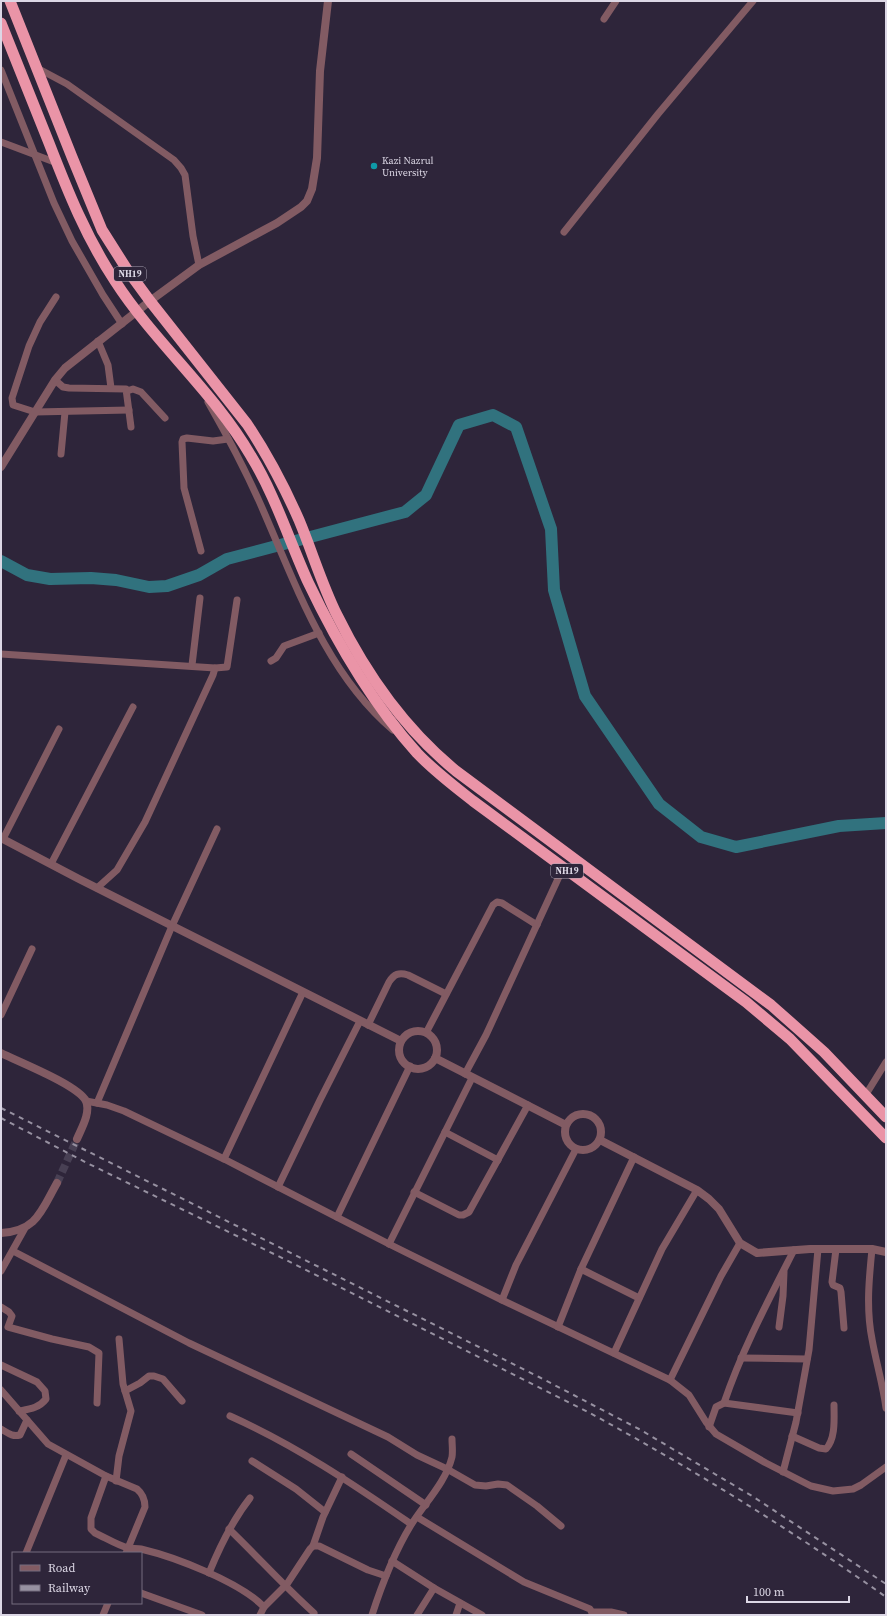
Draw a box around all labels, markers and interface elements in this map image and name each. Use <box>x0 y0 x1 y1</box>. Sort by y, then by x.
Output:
place label: Kazi Nazrul University <box>382 154 433 179</box>
marker: Kazi Nazrul University <box>369 161 379 171</box>
road number: NH19 <box>114 267 146 281</box>
road number: NH19 <box>551 864 583 878</box>
legend <box>12 1552 142 1604</box>
text: Road <box>48 1560 75 1576</box>
scale bar <box>747 1578 849 1604</box>
text: Railway <box>48 1580 91 1596</box>
text: 100 m <box>753 1584 785 1600</box>

